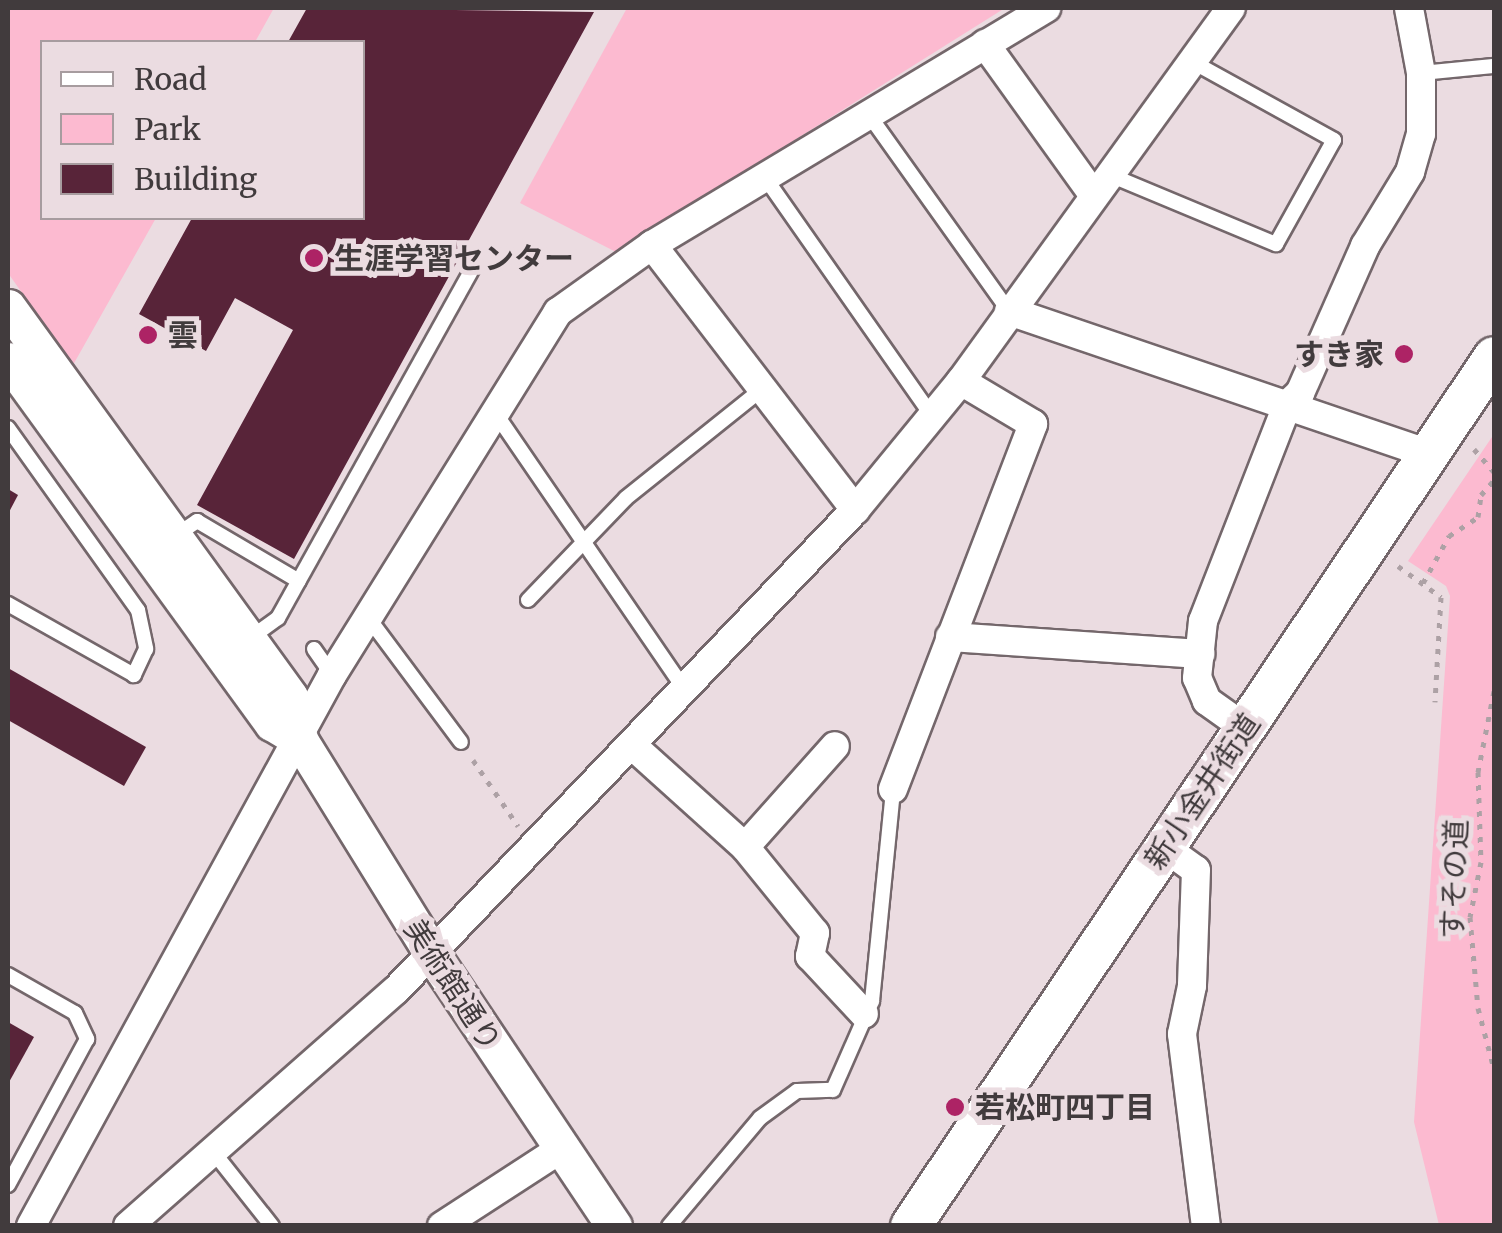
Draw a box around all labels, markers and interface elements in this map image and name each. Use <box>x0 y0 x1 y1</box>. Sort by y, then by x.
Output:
legend <box>40 40 365 220</box>
text: Road <box>134 60 207 98</box>
text: Park <box>134 110 201 148</box>
text: Building <box>134 160 257 198</box>
place label: 生涯学習センター <box>334 240 574 276</box>
marker: 生涯学習センター <box>303 247 325 269</box>
place label: 雲 <box>168 317 198 353</box>
marker: 雲 <box>137 324 159 346</box>
place label: すき家 <box>1294 336 1384 372</box>
marker: すき家 <box>1393 343 1415 365</box>
street label: 新小金井街道 <box>1137 706 1267 876</box>
street label: すその道 <box>1434 818 1474 940</box>
street label: 美術館通り <box>397 912 509 1058</box>
place label: 若松町四丁目 <box>975 1089 1155 1125</box>
marker: 若松町四丁目 <box>944 1096 966 1118</box>

